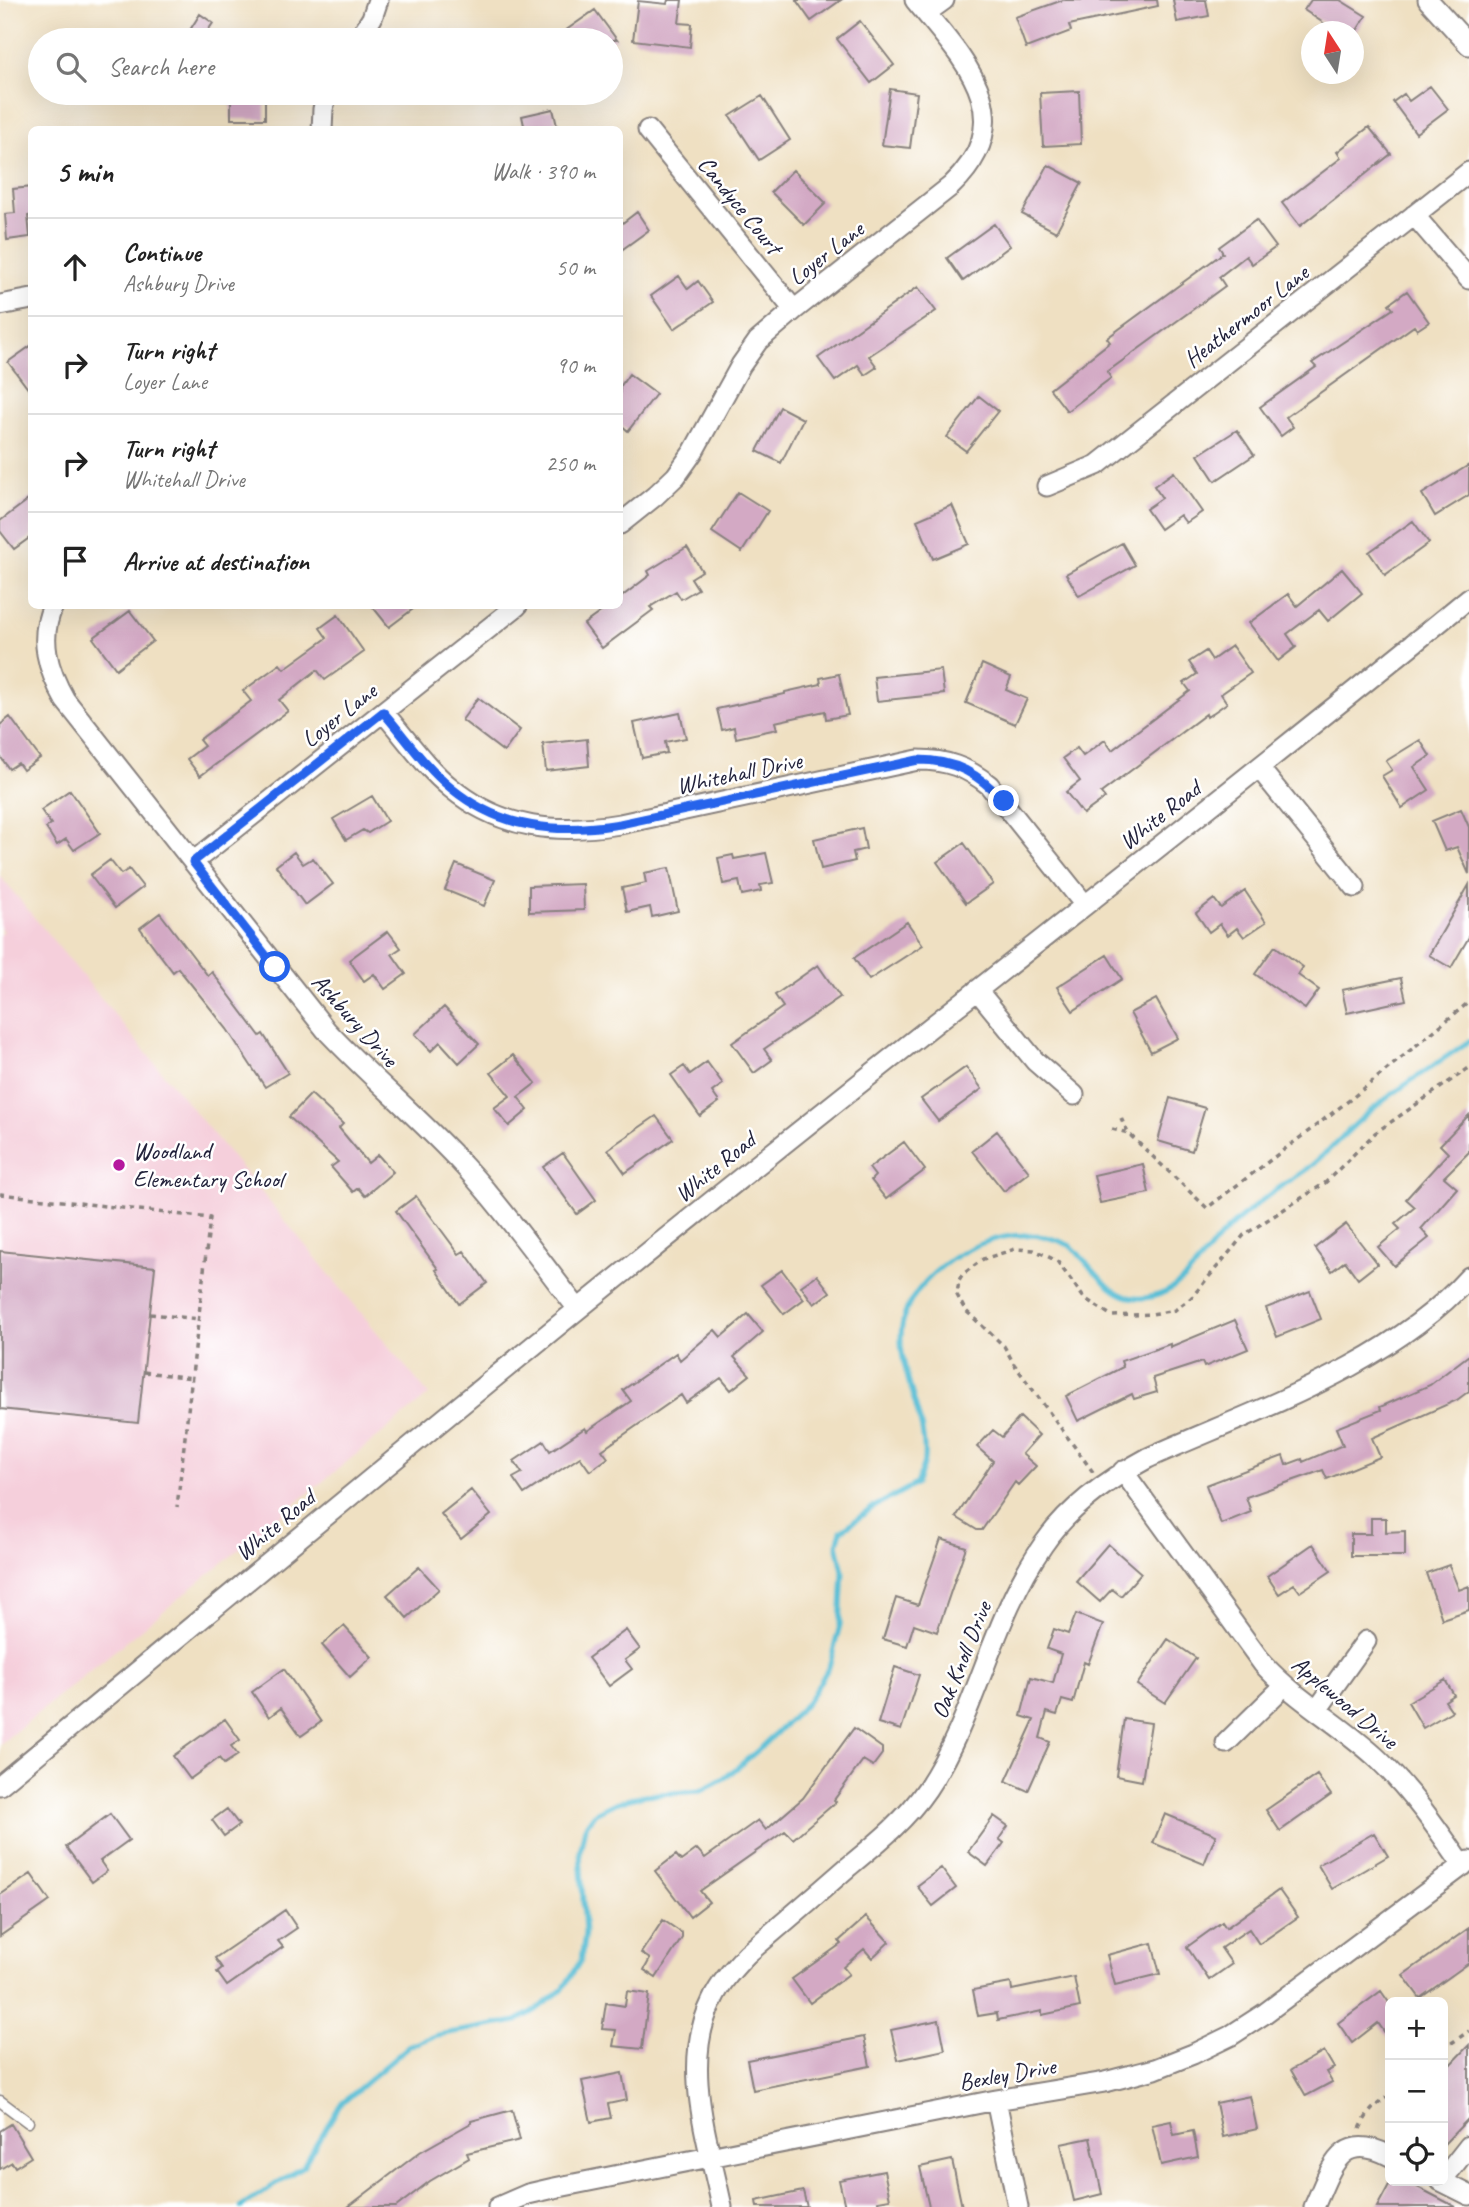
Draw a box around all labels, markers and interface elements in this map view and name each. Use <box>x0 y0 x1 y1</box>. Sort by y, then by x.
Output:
north arrow <box>1301 21 1364 84</box>
search box <box>28 28 623 105</box>
icon: search <box>52 48 90 86</box>
text: Search here <box>108 50 214 83</box>
street label: Candyce Court <box>691 150 791 263</box>
text: 5 min <box>56 153 113 191</box>
text: Walk · 390 m <box>491 157 595 186</box>
street label: Loyer Lane <box>782 213 871 292</box>
text: Continue <box>123 236 201 269</box>
icon: ahead <box>56 248 94 286</box>
text: 50 m <box>556 253 595 282</box>
street label: Heathermoor Lane <box>1178 257 1316 374</box>
text: Ashbury Drive <box>123 269 234 298</box>
text: Turn right <box>123 334 214 367</box>
icon: right <box>56 346 94 384</box>
text: 90 m <box>556 351 595 380</box>
text: Loyer Lane <box>123 367 207 396</box>
text: Turn right <box>123 432 214 465</box>
icon: right <box>56 444 94 482</box>
text: 250 m <box>546 449 595 478</box>
text: Whitehall Drive <box>123 465 245 494</box>
icon: arrive <box>56 542 94 580</box>
text: Arrive at destination <box>123 545 309 578</box>
street label: Loyer Lane <box>295 675 384 754</box>
street label: Whitehall Drive <box>674 745 806 801</box>
street label: White Road <box>1113 772 1210 856</box>
route end <box>988 785 1019 816</box>
route start <box>259 951 290 982</box>
street label: Ashbury Drive <box>305 967 406 1075</box>
street label: White Road <box>668 1123 764 1209</box>
place label: Woodland Elementary School <box>133 1136 287 1194</box>
marker: Woodland Elementary School <box>111 1157 127 1173</box>
street label: White Road <box>229 1481 324 1567</box>
street label: Oak Knoll Drive <box>924 1595 999 1723</box>
street label: Applewood Drive <box>1286 1649 1406 1757</box>
map controls <box>1385 1997 1448 2186</box>
button: + <box>1385 1997 1448 2060</box>
street label: Bexley Drive <box>956 2050 1060 2097</box>
button: − <box>1385 2060 1448 2123</box>
button: locate <box>1385 2123 1448 2186</box>

